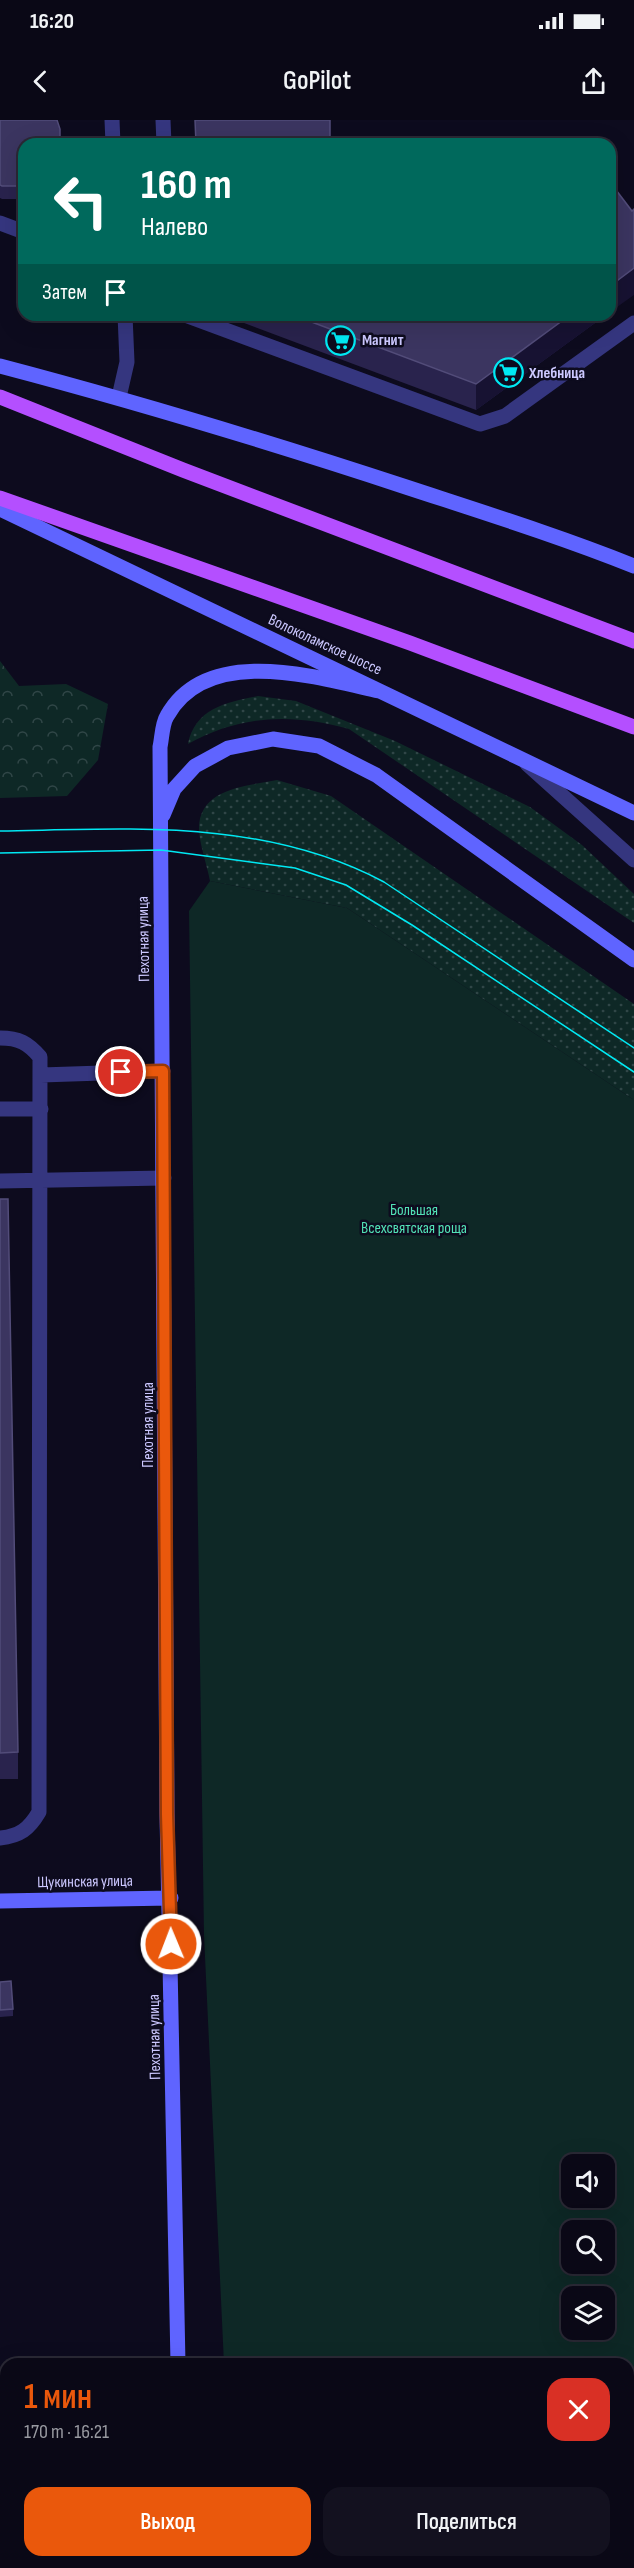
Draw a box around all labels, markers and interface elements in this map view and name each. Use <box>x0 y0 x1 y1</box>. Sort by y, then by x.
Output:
text: 16:20 <box>30 8 74 35</box>
icon: back <box>24 65 57 98</box>
text: GoPilot <box>283 65 351 97</box>
icon: share <box>577 65 610 98</box>
text: 160 m <box>141 160 232 211</box>
icon: left <box>42 162 120 240</box>
text: Налево <box>141 211 208 243</box>
icon: arrive <box>99 276 132 309</box>
text: Затем <box>42 279 87 306</box>
supermarket icon: Магнит <box>325 324 357 356</box>
place label: Магнит <box>362 331 404 350</box>
supermarket icon: Хлебница <box>492 357 524 389</box>
place label: Хлебница <box>528 364 585 383</box>
street label: Волоколамское шоссе <box>265 610 385 680</box>
street label: Пехотная улица <box>134 896 154 982</box>
pin <box>95 1046 146 1097</box>
icon: arrive <box>104 1055 137 1088</box>
park label: Большая Всехсвятская роща <box>361 1201 467 1238</box>
street label: Пехотная улица <box>139 1382 158 1468</box>
street label: Щукинская улица <box>37 1872 133 1892</box>
position arrow <box>139 1912 203 1976</box>
street label: Пехотная улица <box>145 1994 165 2080</box>
map controls <box>561 2154 615 2340</box>
button: sound <box>561 2154 615 2208</box>
button: search <box>561 2220 615 2274</box>
button: layers <box>561 2286 615 2340</box>
text: 1 мин <box>24 2376 92 2419</box>
button: close <box>547 2378 610 2441</box>
text: 170 m · 16:21 <box>24 2420 109 2444</box>
button: Выход <box>24 2487 311 2556</box>
button: Поделиться <box>323 2487 610 2556</box>

